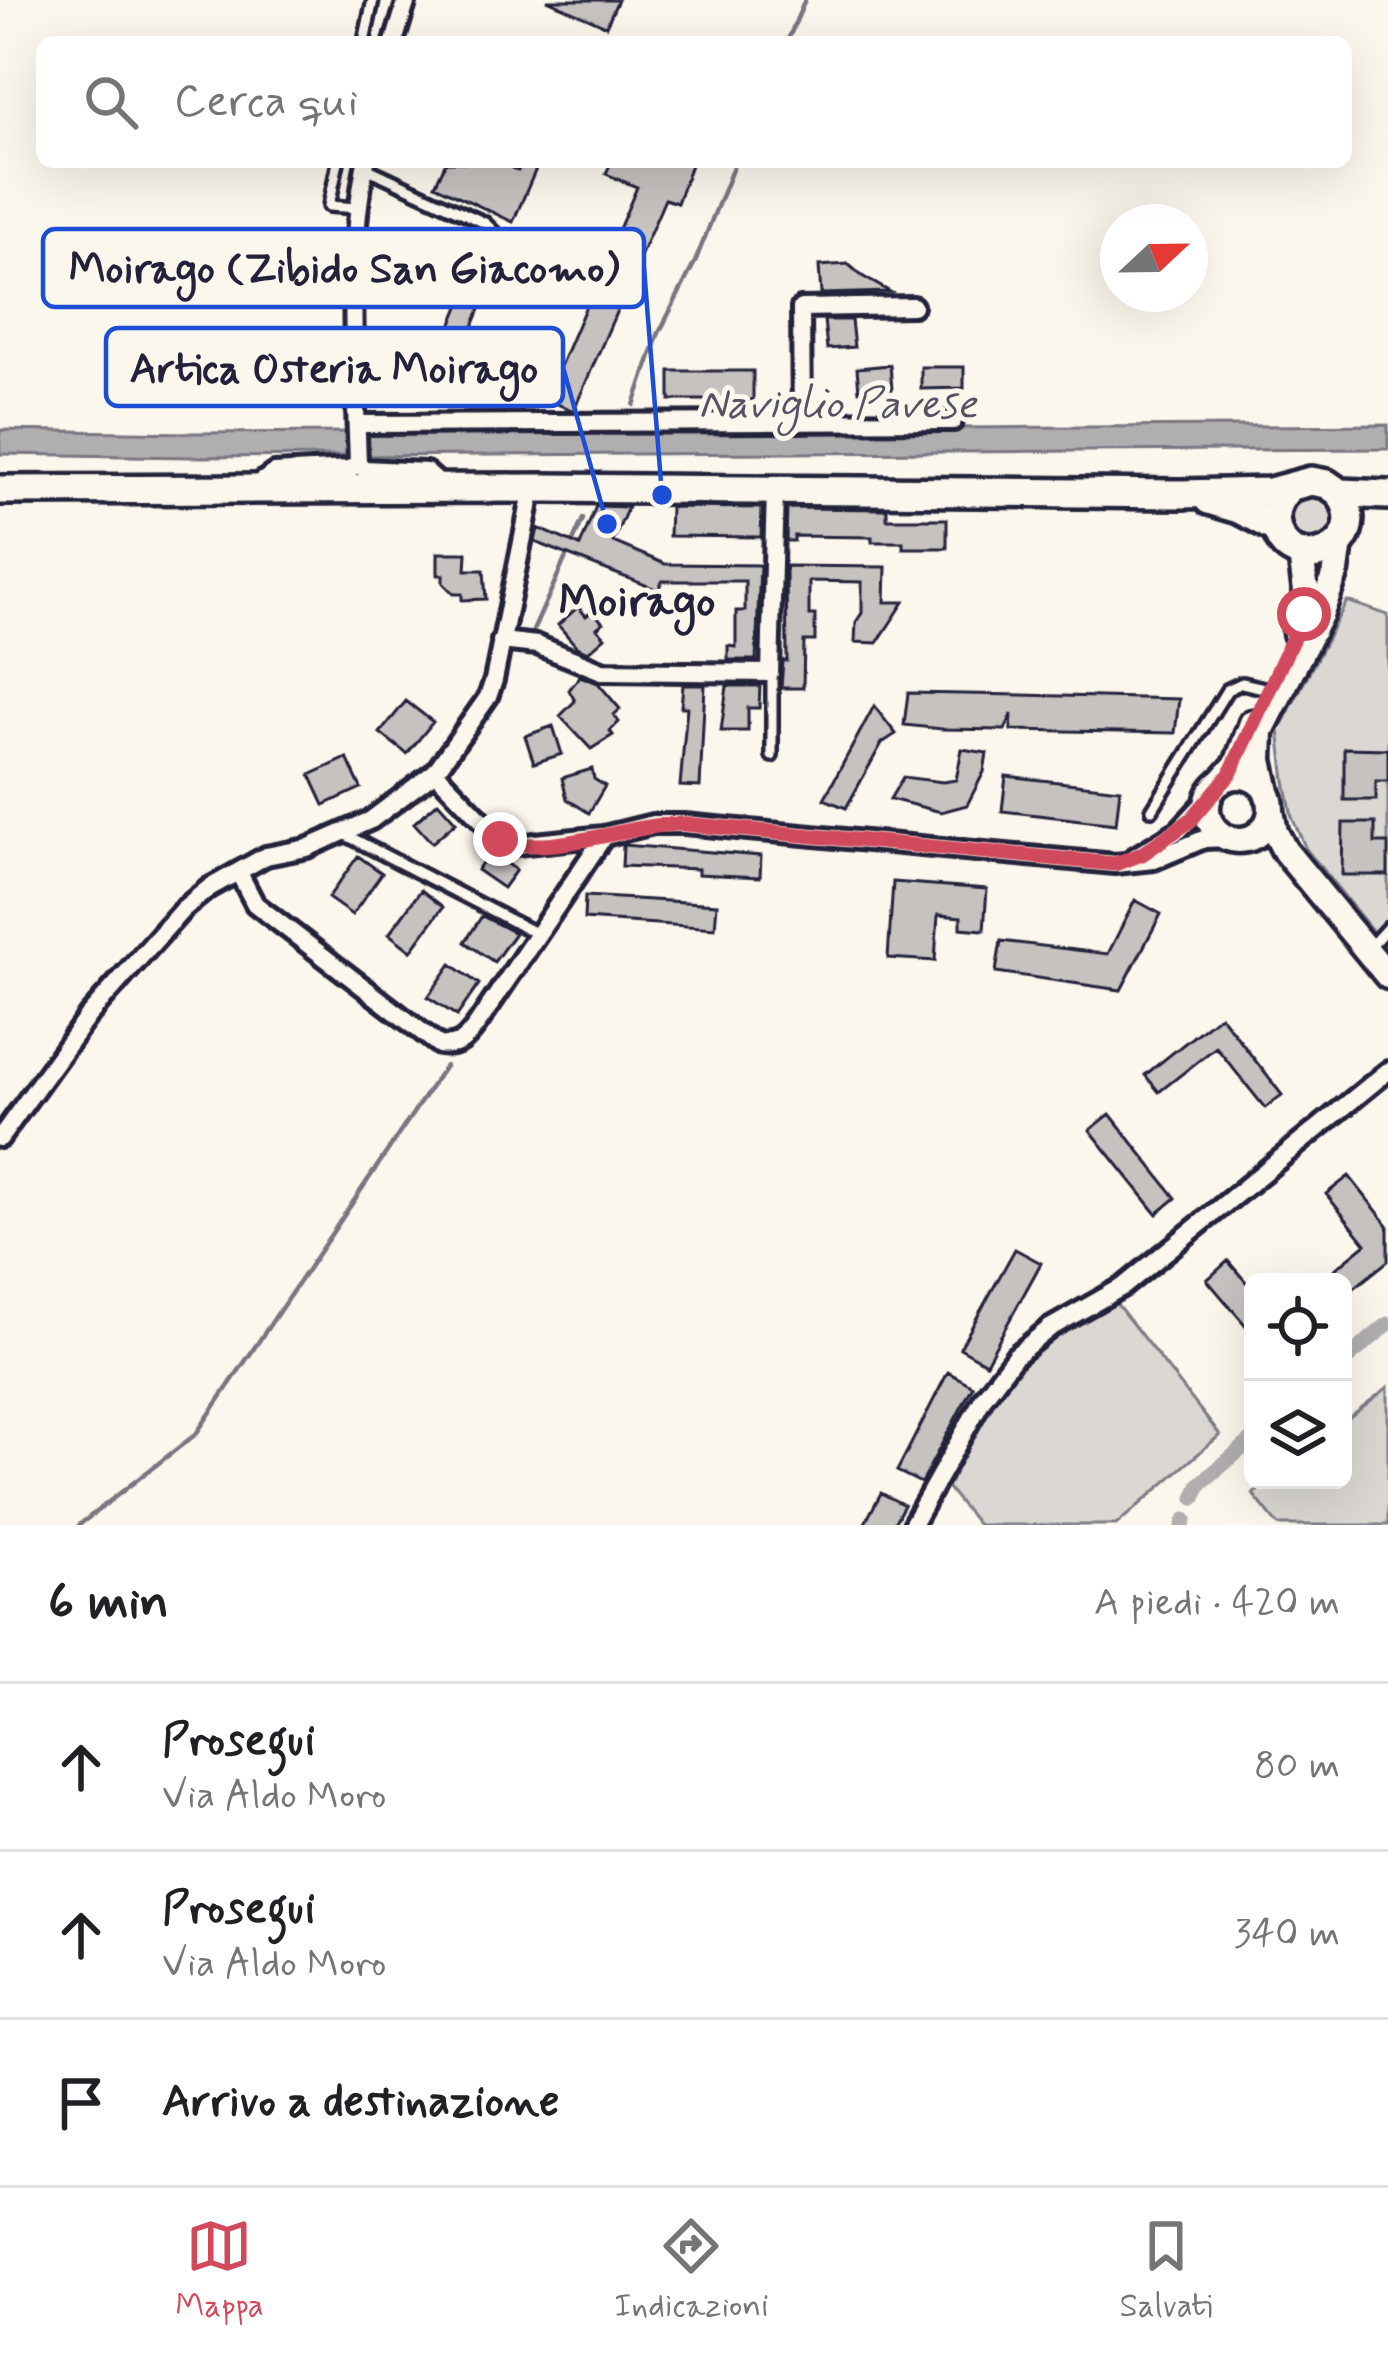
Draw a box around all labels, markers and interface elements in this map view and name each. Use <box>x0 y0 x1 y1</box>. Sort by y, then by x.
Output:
search box <box>36 36 1352 168</box>
icon: search <box>78 69 144 135</box>
text: Cerca qui <box>174 73 358 132</box>
north arrow <box>1100 204 1208 312</box>
callout: Moirago (Zibido San Giacomo) <box>43 229 644 307</box>
text: Moirago (Zibido San Giacomo) <box>69 243 619 302</box>
callout: Artica Osteria Moirago <box>106 328 563 406</box>
text: Artica Osteria Moirago <box>130 343 538 402</box>
water label: Naviglio Pavese <box>699 378 979 437</box>
district label: Moirago <box>559 573 715 636</box>
route start <box>1277 587 1331 641</box>
route end <box>473 812 527 866</box>
map controls <box>1244 1273 1352 1489</box>
button: locate <box>1244 1273 1352 1381</box>
button: layers <box>1244 1381 1352 1489</box>
text: 6 min <box>48 1570 169 1636</box>
text: A piedi · 420 m <box>1094 1578 1340 1629</box>
text: Prosegui <box>162 1712 315 1771</box>
icon: ahead <box>48 1734 114 1800</box>
text: 80 m <box>1254 1741 1340 1792</box>
text: Via Aldo Moro <box>162 1771 386 1822</box>
text: Prosegui <box>162 1880 315 1939</box>
icon: ahead <box>48 1902 114 1968</box>
text: 340 m <box>1234 1909 1340 1960</box>
text: Via Aldo Moro <box>162 1939 386 1990</box>
icon: arrive <box>48 2070 114 2136</box>
text: Arrivo a destinazione <box>162 2073 560 2132</box>
tab: Mappa <box>175 2213 264 2329</box>
tab: Indicazioni <box>614 2213 769 2329</box>
tab: Salvati <box>1119 2213 1213 2329</box>

